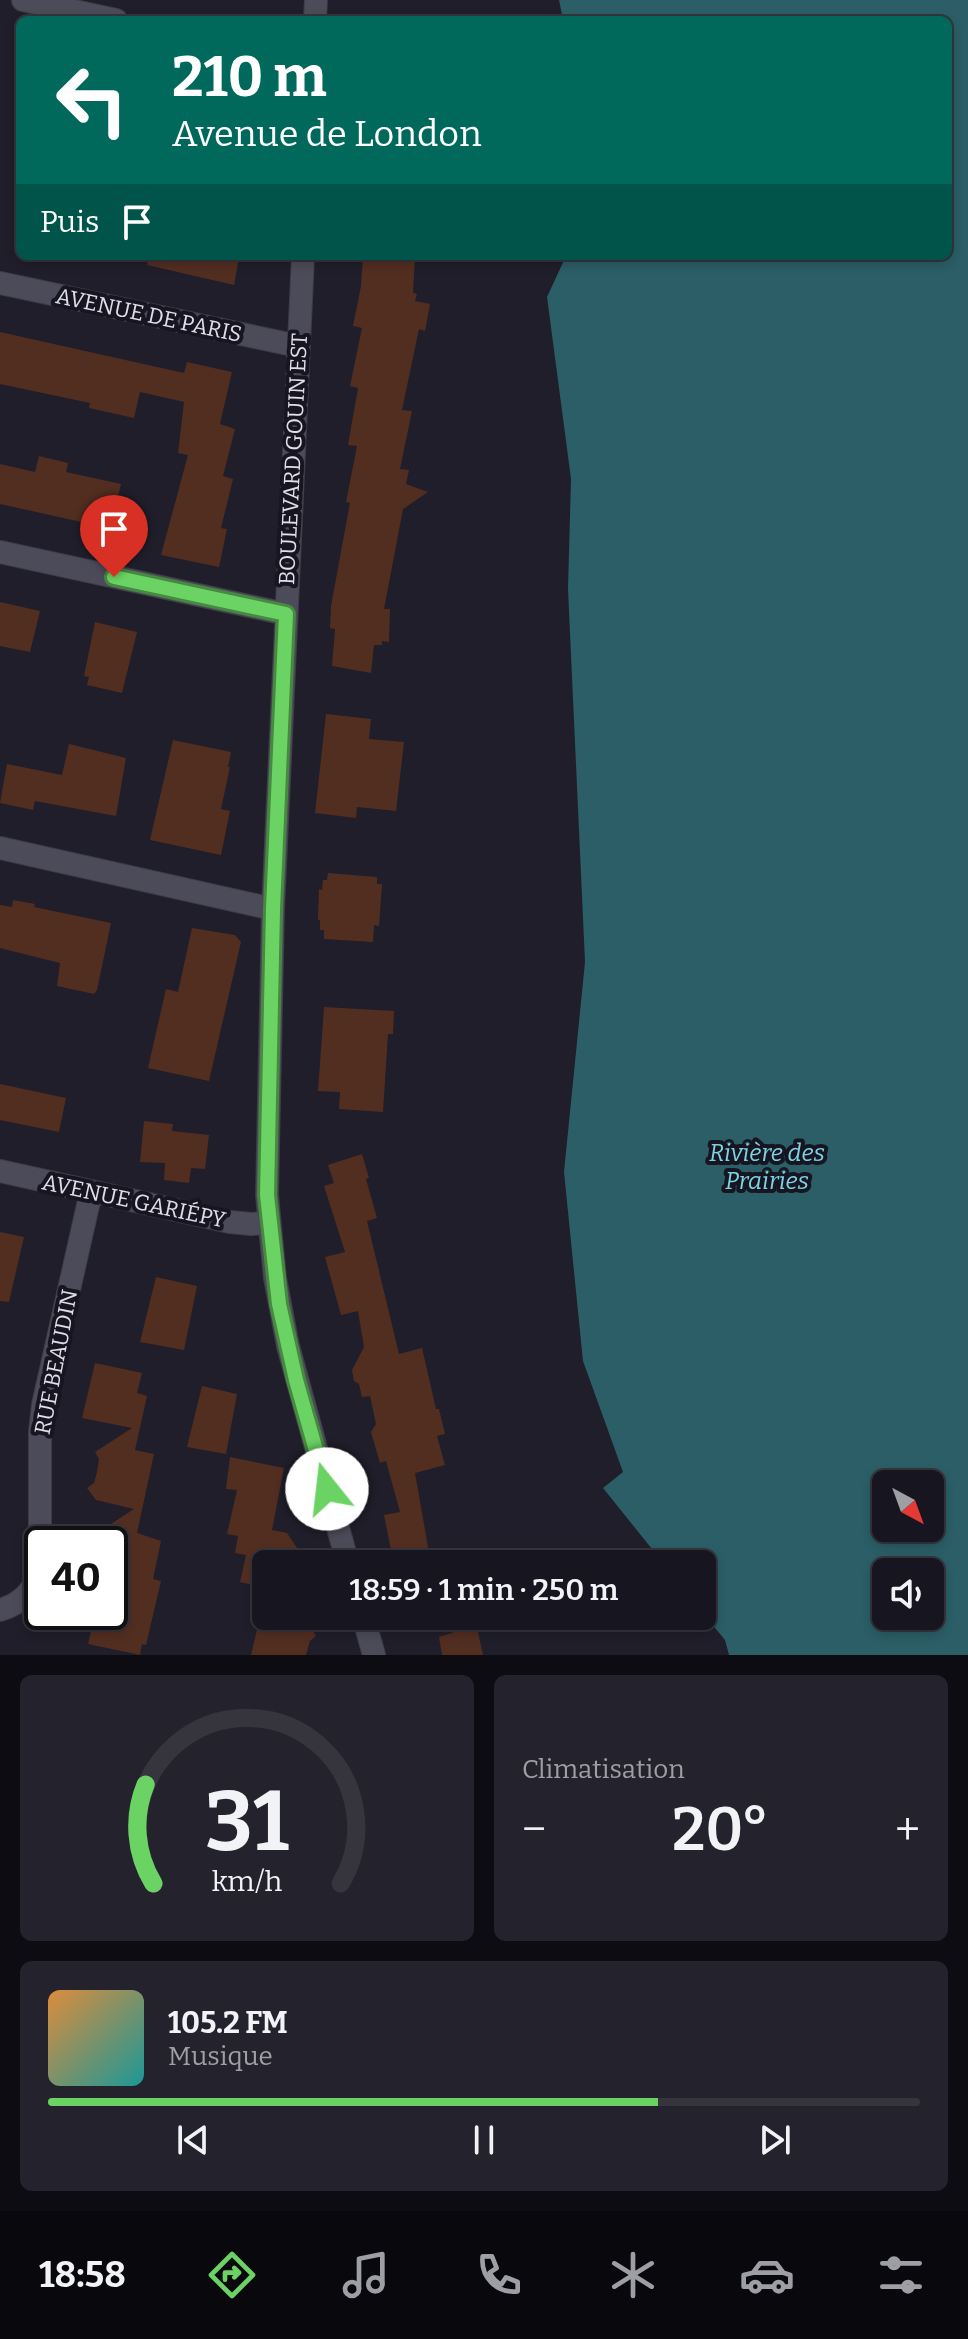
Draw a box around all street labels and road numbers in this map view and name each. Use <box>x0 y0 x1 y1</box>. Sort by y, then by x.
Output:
street label: AVENUE DE PARIS <box>54 282 244 348</box>
street label: BOULEVARD GOUIN EST <box>273 332 313 586</box>
street label: AVENUE GARIÉPY <box>40 1168 229 1234</box>
street label: RUE BEAUDIN <box>29 1287 83 1437</box>

